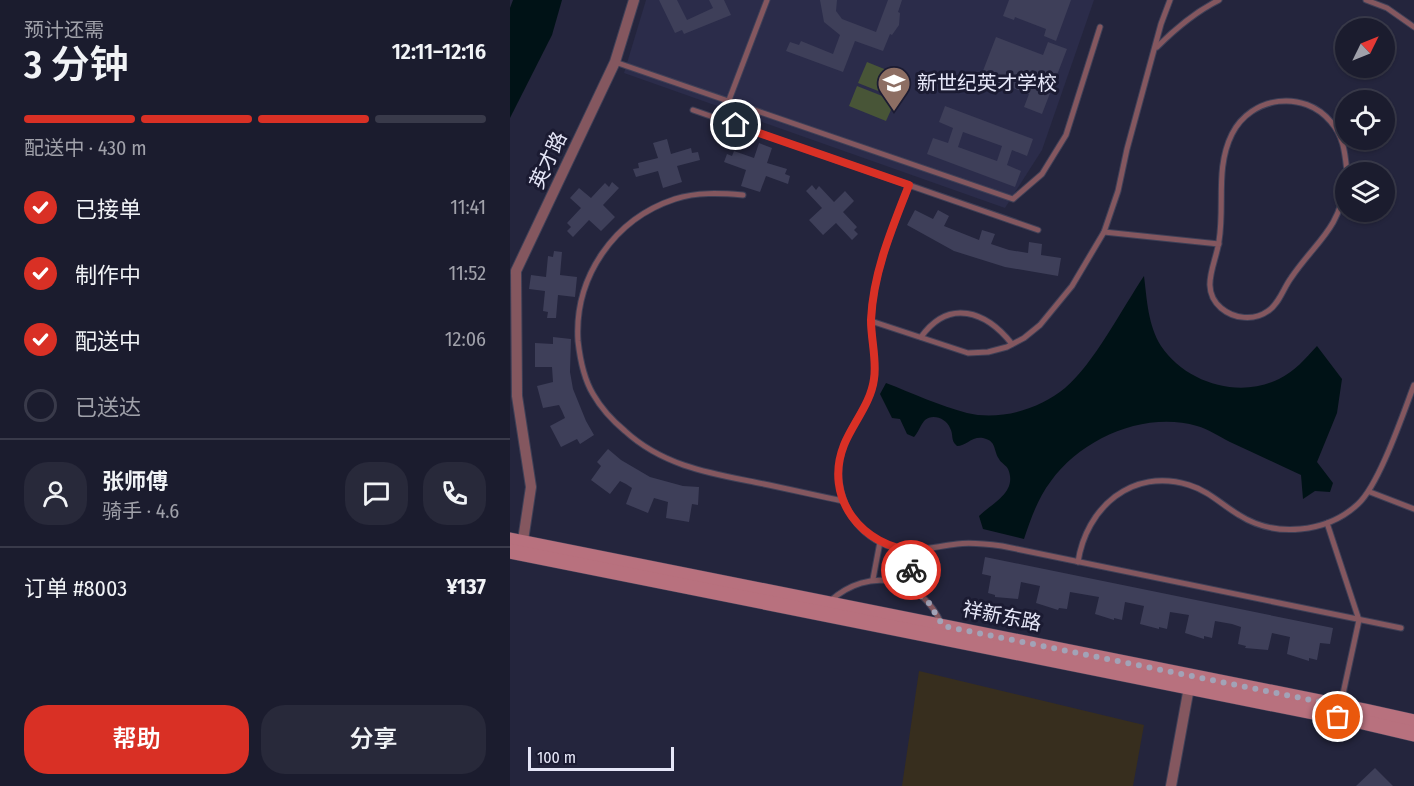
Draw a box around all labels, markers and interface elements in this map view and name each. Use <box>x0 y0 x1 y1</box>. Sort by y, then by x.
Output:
text: 预计还需 <box>24 18 104 42</box>
north arrow <box>1335 18 1395 78</box>
map controls <box>1335 18 1395 222</box>
text: 12:11–12:16 <box>392 38 486 65</box>
text: 3 分钟 <box>24 42 129 88</box>
school or university icon: 新世纪英才学校 <box>876 65 912 112</box>
place label: 新世纪英才学校 <box>917 71 1057 95</box>
button: locate <box>1335 90 1395 150</box>
pin <box>710 99 761 150</box>
icon: home <box>719 108 752 141</box>
street label: 英才路 <box>524 128 572 192</box>
text: 配送中 · 430 m <box>24 136 147 160</box>
button: layers <box>1335 162 1395 222</box>
icon: check <box>24 191 57 224</box>
text: 11:41 <box>450 195 486 219</box>
text: 已接单 <box>75 196 141 223</box>
icon: check <box>24 257 57 290</box>
text: 11:52 <box>449 261 486 285</box>
text: 制作中 <box>75 262 141 289</box>
icon: check <box>24 323 57 356</box>
text: 12:06 <box>445 327 486 351</box>
text: 配送中 <box>75 328 141 355</box>
text: 已送达 <box>75 394 141 421</box>
button: person <box>24 462 87 525</box>
button: chat <box>345 462 408 525</box>
button: phone <box>423 462 486 525</box>
text: 张师傅 <box>102 468 168 495</box>
text: 骑手 · 4.6 <box>102 499 179 523</box>
courier <box>881 540 941 600</box>
icon: bike <box>895 554 928 587</box>
text: ¥137 <box>446 573 486 600</box>
text: 订单 #8003 <box>24 575 127 602</box>
street label: 祥新东路 <box>960 597 1044 635</box>
pin <box>1312 691 1363 742</box>
icon: bag <box>1321 700 1354 733</box>
button: 帮助 <box>24 705 249 774</box>
button: 分享 <box>261 705 486 774</box>
scale bar <box>528 744 674 772</box>
text: 100 m <box>537 748 576 767</box>

